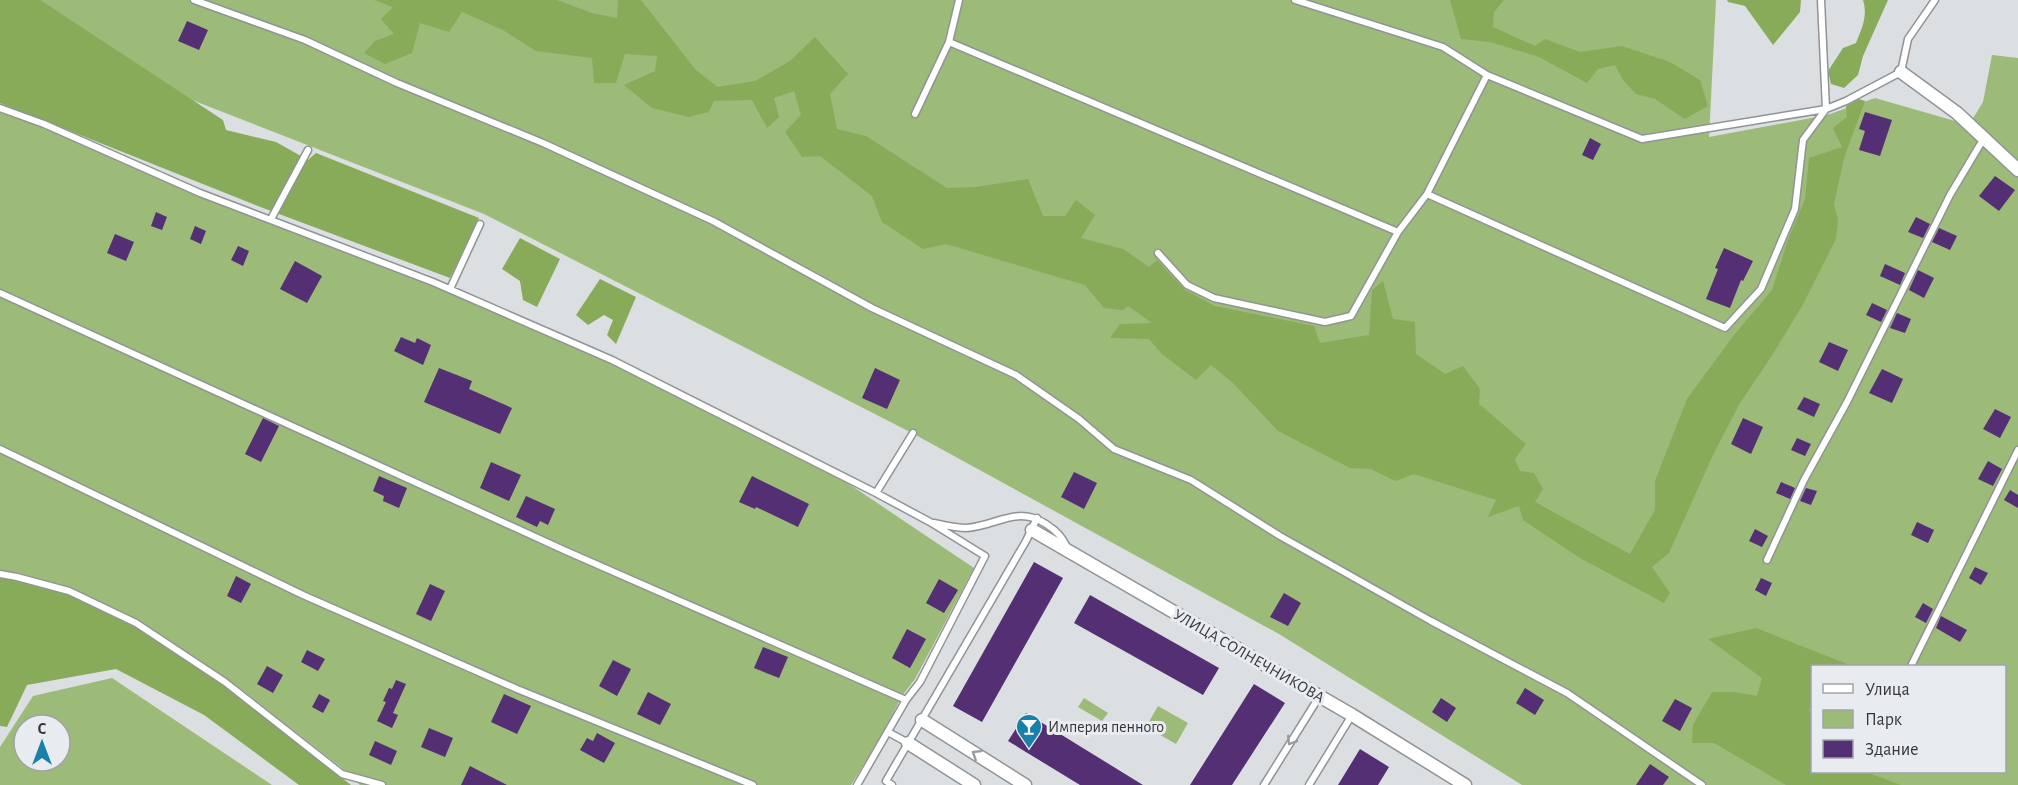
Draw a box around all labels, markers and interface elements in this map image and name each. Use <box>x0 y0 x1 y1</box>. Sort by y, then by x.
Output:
street label: УЛИЦА СОЛНЕЧНИКОВА <box>1171 606 1328 706</box>
legend <box>1811 665 2006 773</box>
text: Улица <box>1865 681 1910 699</box>
text: Парк <box>1865 711 1903 729</box>
bar icon: Империя пенного <box>1014 712 1044 750</box>
north arrow <box>12 713 72 773</box>
place label: Империя пенного <box>1048 719 1164 735</box>
text: С <box>38 721 47 737</box>
one-way arrow <box>1287 735 1299 745</box>
text: Здание <box>1865 741 1919 759</box>
one-way arrow <box>972 749 982 761</box>

